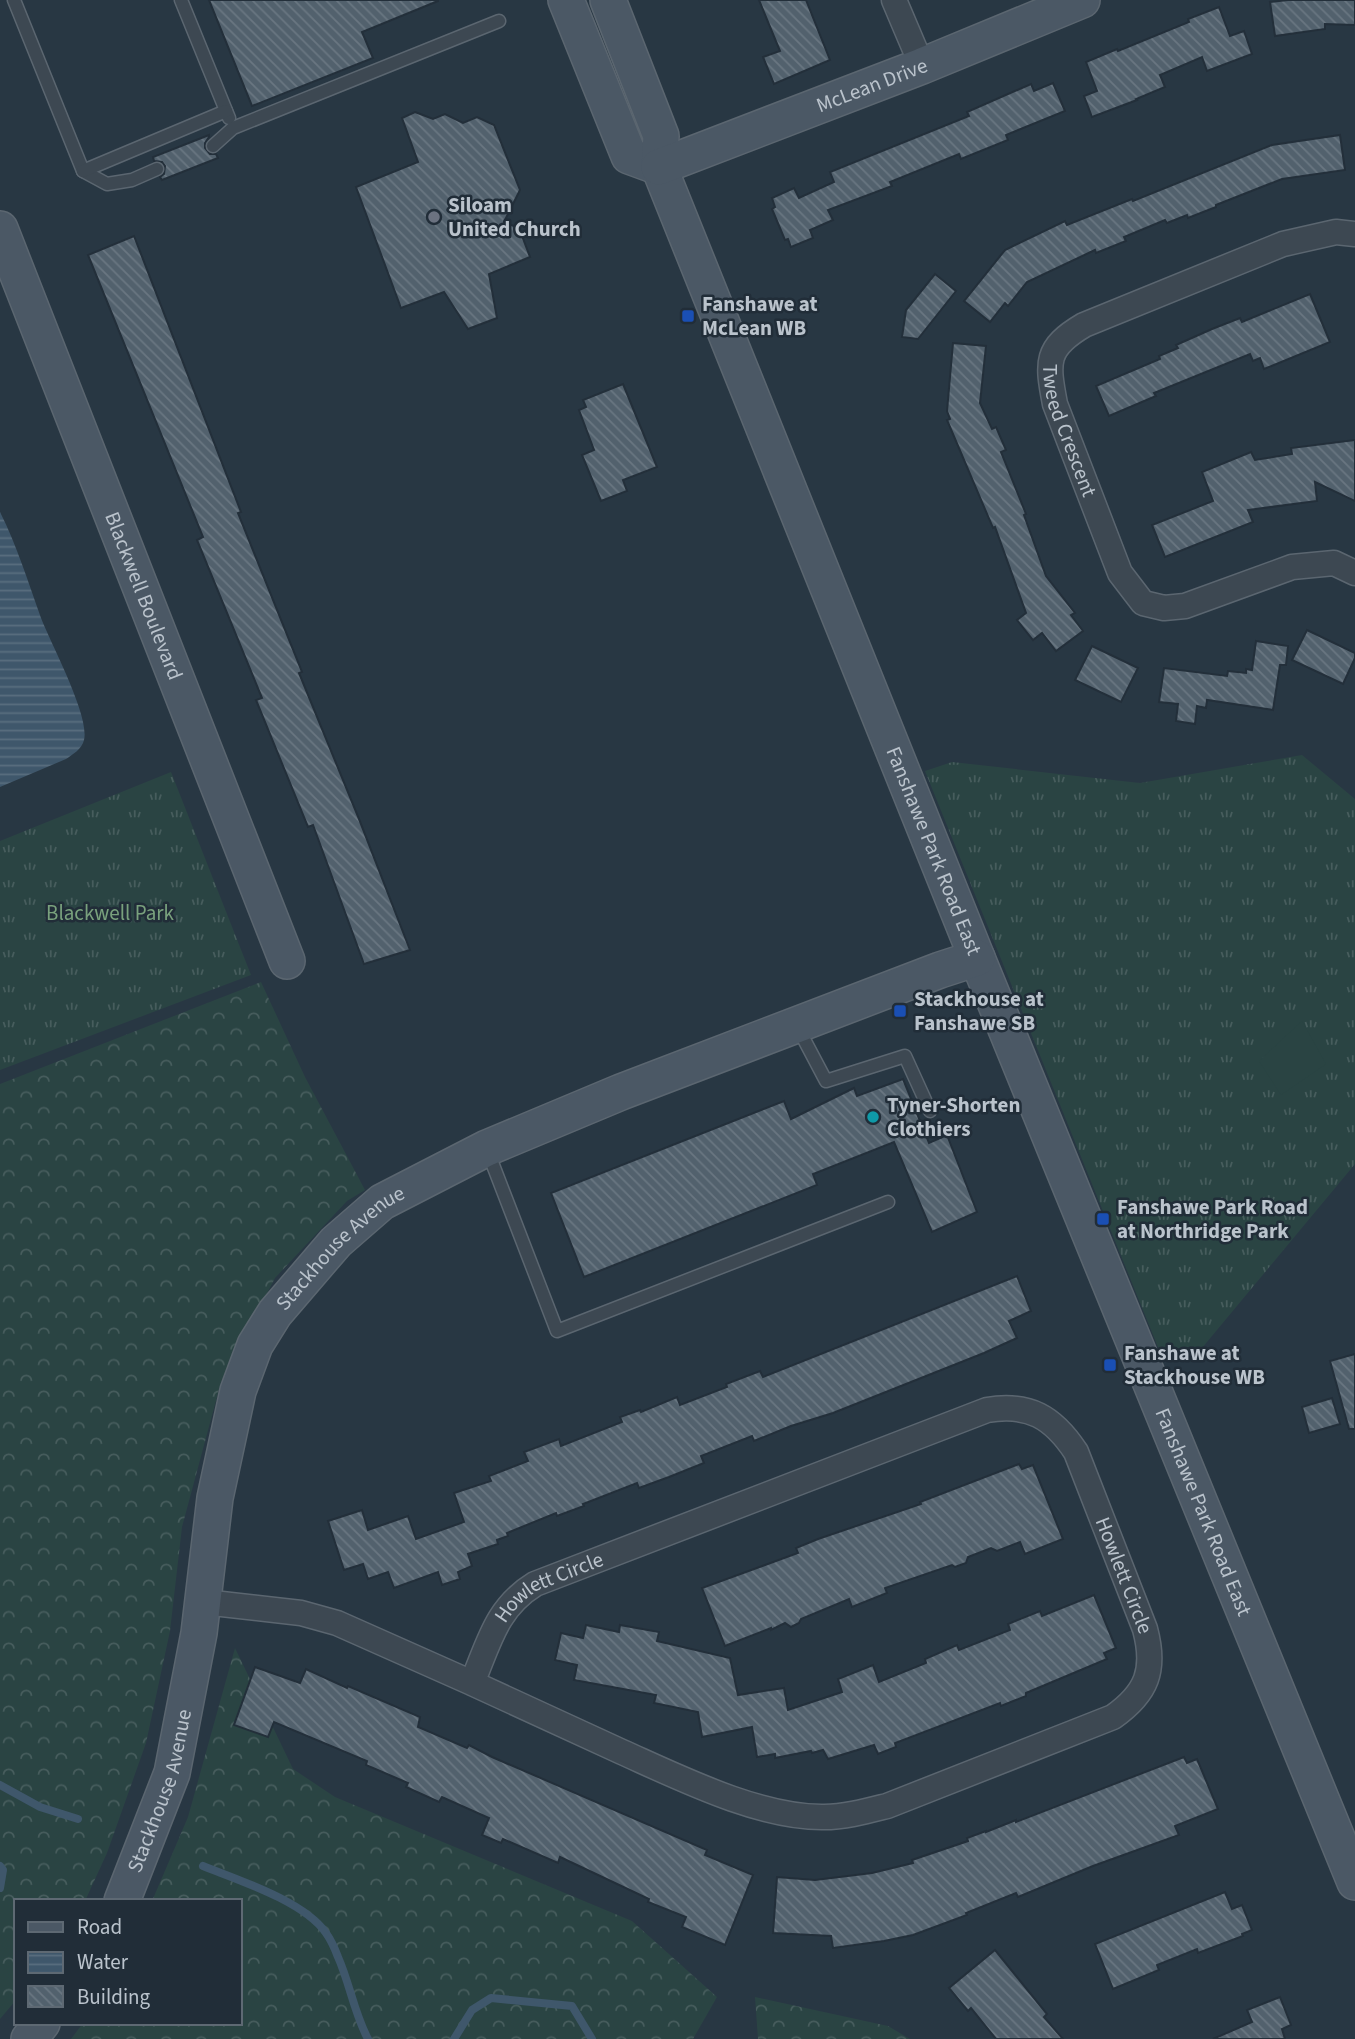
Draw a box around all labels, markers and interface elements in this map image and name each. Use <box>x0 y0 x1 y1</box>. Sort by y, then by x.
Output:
street label: McLean Drive <box>812 50 932 120</box>
place label: Siloam United Church <box>448 190 581 244</box>
marker: Siloam United Church <box>426 209 442 225</box>
place label: Fanshawe at McLean WB <box>702 289 818 343</box>
marker: Fanshawe at McLean WB <box>680 308 696 324</box>
street label: Tweed Crescent <box>1035 364 1104 501</box>
street label: Blackwell Boulevard <box>97 507 190 684</box>
street label: Fanshawe Park Road East <box>879 742 989 959</box>
park label: Blackwell Park <box>46 898 175 928</box>
place label: Stackhouse at Fanshawe SB <box>914 984 1044 1038</box>
marker: Stackhouse at Fanshawe SB <box>892 1003 908 1019</box>
place label: Tyner-Shorten Clothiers <box>887 1090 1020 1144</box>
marker: Tyner-Shorten Clothiers <box>865 1109 881 1125</box>
street label: Stackhouse Avenue <box>269 1178 410 1317</box>
place label: Fanshawe Park Road at Northridge Park <box>1117 1192 1308 1246</box>
marker: Fanshawe Park Road at Northridge Park <box>1095 1211 1111 1227</box>
place label: Fanshawe at Stackhouse WB <box>1124 1338 1265 1392</box>
marker: Fanshawe at Stackhouse WB <box>1102 1357 1118 1373</box>
street label: Fanshawe Park Road East <box>1148 1403 1260 1620</box>
street label: Howlett Circle <box>1088 1512 1160 1638</box>
street label: Howlett Circle <box>487 1544 608 1628</box>
street label: Stackhouse Avenue <box>120 1707 199 1877</box>
legend <box>14 1899 242 2025</box>
text: Road <box>77 1912 122 1942</box>
text: Water <box>77 1947 129 1977</box>
text: Building <box>77 1982 151 2012</box>

